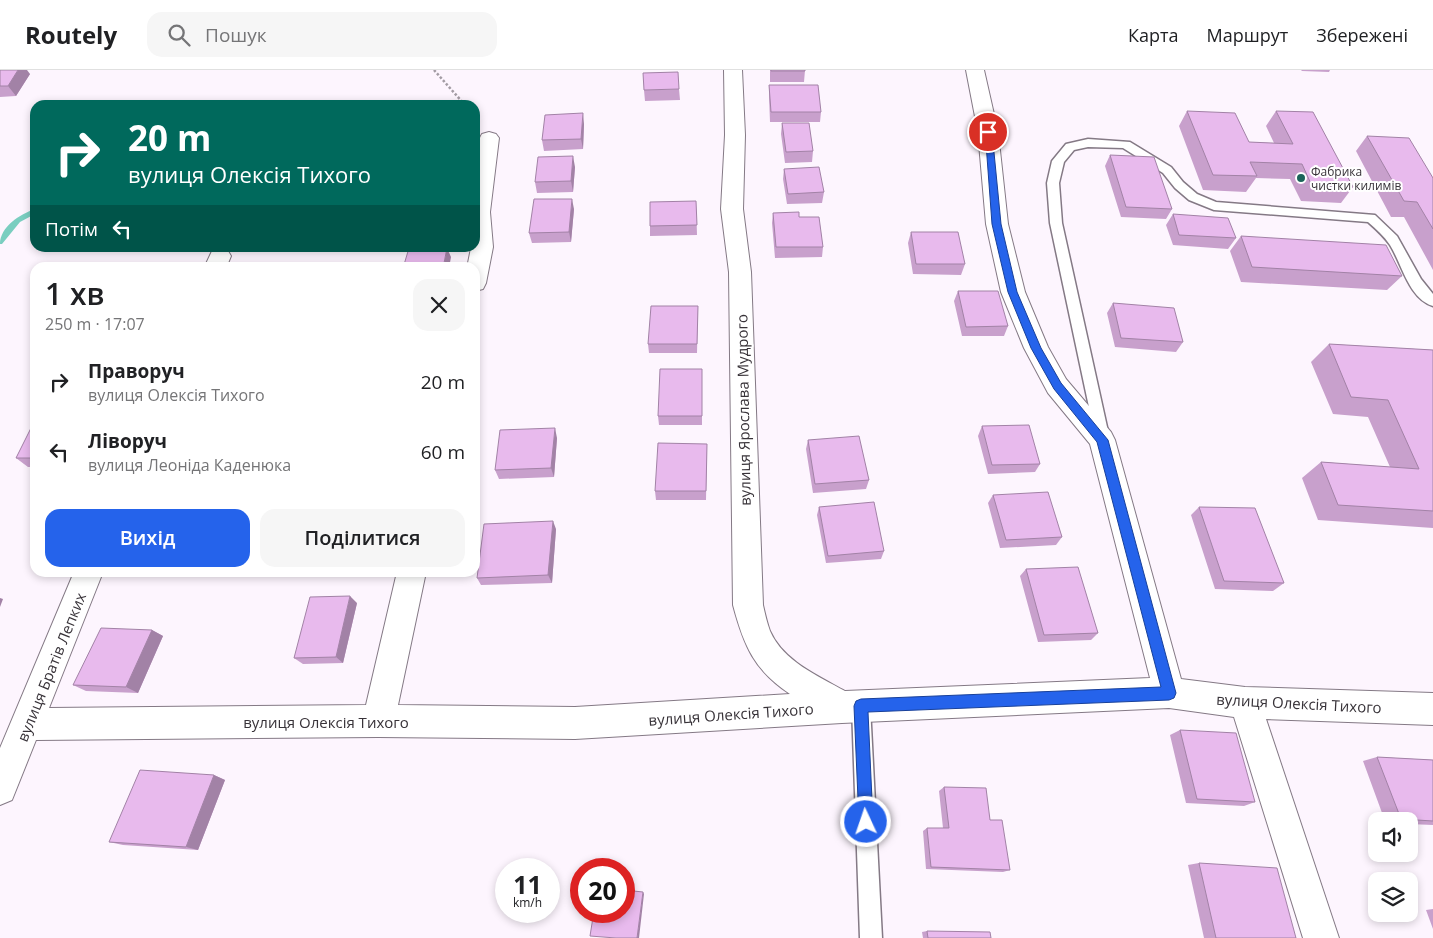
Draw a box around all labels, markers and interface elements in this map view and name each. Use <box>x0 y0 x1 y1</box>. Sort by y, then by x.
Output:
search box <box>147 12 497 57</box>
text: Routely <box>25 18 117 51</box>
icon: search <box>165 21 193 49</box>
text: Пошук <box>205 22 267 48</box>
text: Карта <box>1128 23 1179 47</box>
text: Маршрут <box>1207 23 1288 47</box>
text: Збережені <box>1316 23 1408 47</box>
pin <box>967 111 1009 153</box>
text: 20 m <box>128 114 211 161</box>
icon: arrive <box>974 118 1002 146</box>
icon: right <box>45 120 110 185</box>
text: вулиця Олексія Тихого <box>128 159 371 189</box>
place label: Фабрика чистки килимів <box>1311 163 1401 194</box>
marker: Фабрика чистки килимів <box>1295 172 1307 184</box>
icon: left <box>108 215 136 243</box>
text: Потім <box>45 216 98 242</box>
text: 1 хв <box>45 273 105 314</box>
button: close <box>413 279 465 331</box>
text: 250 m · 17:07 <box>45 313 145 335</box>
street label: вулиця Ярослава Мудрого <box>731 314 755 506</box>
text: Праворуч <box>88 358 185 384</box>
icon: right <box>45 368 73 396</box>
text: 20 m <box>421 369 465 395</box>
text: вулиця Олексія Тихого <box>88 384 265 406</box>
text: Ліворуч <box>88 428 167 454</box>
icon: left <box>45 438 73 466</box>
text: 60 m <box>421 439 465 465</box>
text: вулиця Леоніда Каденюка <box>88 454 291 476</box>
button: Вихід <box>45 509 250 567</box>
button: Поділитися <box>260 509 465 567</box>
street label: вулиця Братів Лепких <box>12 589 90 745</box>
street label: вулиця Олексія Тихого <box>1216 689 1382 717</box>
street label: вулиця Олексія Тихого <box>648 698 814 730</box>
street label: вулиця Олексія Тихого <box>243 712 409 732</box>
position arrow <box>839 795 891 847</box>
map controls <box>1368 812 1418 922</box>
button: sound <box>1368 812 1418 862</box>
speed limit sign: 20 <box>570 858 635 923</box>
text: 11 <box>513 867 542 901</box>
button: layers <box>1368 872 1418 922</box>
text: km/h <box>513 894 542 911</box>

